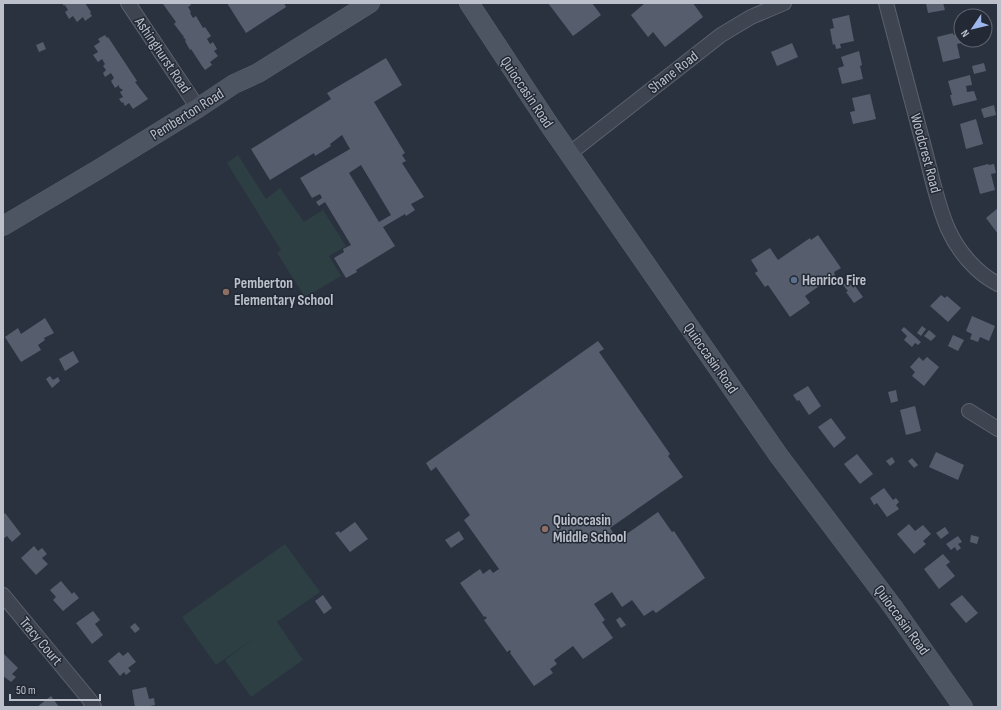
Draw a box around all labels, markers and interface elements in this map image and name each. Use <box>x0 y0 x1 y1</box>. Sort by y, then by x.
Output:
north arrow <box>953 8 993 48</box>
street label: Ashinghurst Road <box>130 13 195 97</box>
text: N <box>958 27 972 40</box>
street label: Shane Road <box>644 47 702 98</box>
street label: Quioccasin Road <box>496 53 557 132</box>
street label: Pemberton Road <box>147 84 228 145</box>
street label: Woodcrest Road <box>906 111 945 195</box>
place label: Henrico Fire <box>802 271 866 290</box>
place label: Pemberton Elementary School <box>234 274 333 310</box>
marker: Henrico Fire <box>789 275 799 285</box>
marker: Pemberton Elementary School <box>221 287 231 297</box>
street label: Quioccasin Road <box>679 319 742 397</box>
place label: Quioccasin Middle School <box>553 511 626 547</box>
marker: Quioccasin Middle School <box>540 524 550 534</box>
street label: Quioccasin Road <box>870 581 933 659</box>
street label: Tracy Court <box>15 613 67 670</box>
scale bar <box>10 676 100 702</box>
text: 50 m <box>16 683 36 698</box>

